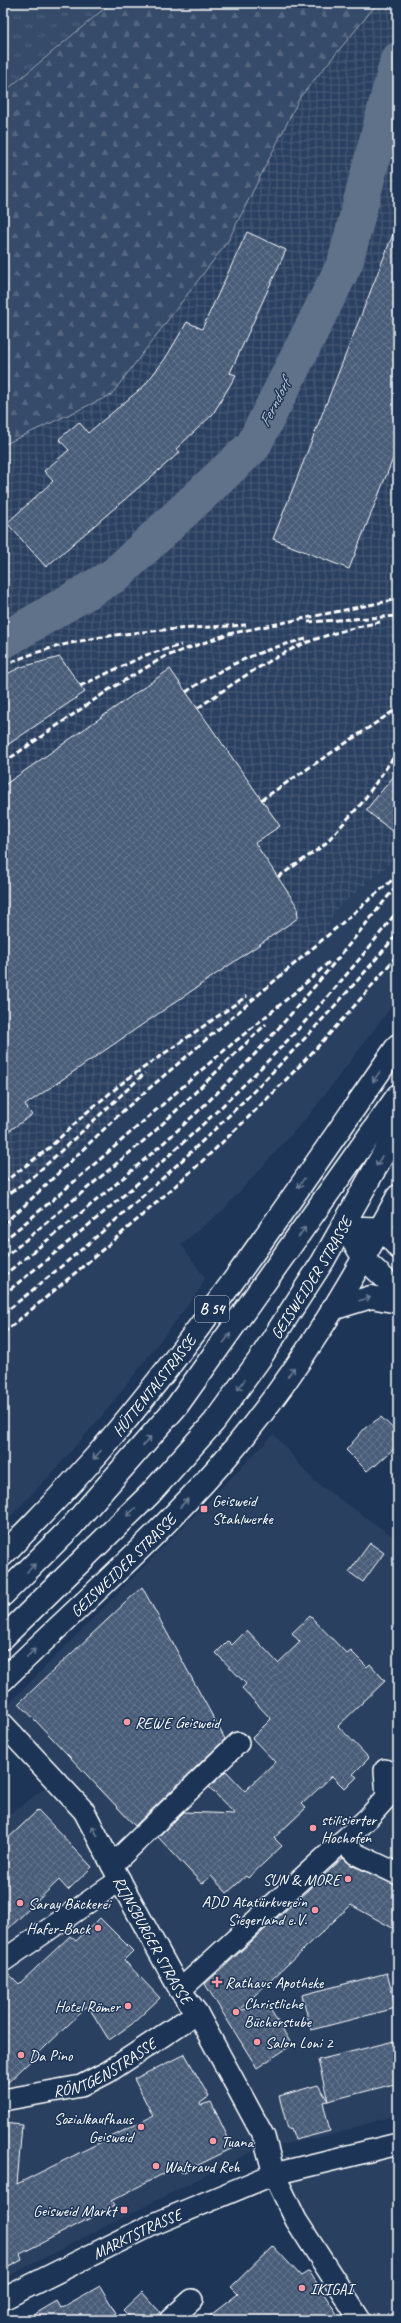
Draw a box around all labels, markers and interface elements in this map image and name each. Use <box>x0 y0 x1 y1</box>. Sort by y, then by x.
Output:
water label: Ferndorf <box>254 371 298 430</box>
one-way arrow <box>372 1071 380 1082</box>
one-way arrow <box>374 1155 382 1167</box>
one-way arrow <box>297 1177 305 1188</box>
street label: GEISWEIDER STRASSE <box>266 1212 358 1343</box>
one-way arrow <box>298 1227 306 1238</box>
one-way arrow <box>358 1295 371 1302</box>
road number: B 54 <box>195 1296 229 1322</box>
street label: HÜTTENTALSTRASSE <box>108 1329 202 1441</box>
one-way arrow <box>222 1333 231 1344</box>
one-way arrow <box>287 1366 295 1377</box>
one-way arrow <box>237 1379 245 1390</box>
one-way arrow <box>143 1436 152 1447</box>
one-way arrow <box>92 1450 101 1460</box>
place label: Geisweid Stahlwerke <box>212 1491 274 1529</box>
one-way arrow <box>179 1498 188 1508</box>
marker: Geisweid Stahlwerke <box>199 1504 209 1514</box>
one-way arrow <box>126 1507 136 1517</box>
street label: GEISWEIDER STRASSE <box>66 1508 182 1622</box>
one-way arrow <box>26 1563 35 1573</box>
one-way arrow <box>26 1648 36 1658</box>
place label: REWE Geisweid <box>135 1713 222 1733</box>
marker: REWE Geisweid <box>122 1717 132 1727</box>
place label: stilisierter Hochofen <box>321 1810 378 1848</box>
marker: stilisierter Hochofen <box>308 1823 318 1833</box>
one-way arrow <box>90 1825 98 1837</box>
place label: SUN & MORE <box>263 1870 342 1890</box>
street label: RIJNSBURGER STRASSE <box>108 1873 197 2010</box>
marker: SUN & MORE <box>343 1874 353 1884</box>
place label: ADD Atatürkverein Siegerland e.V. <box>202 1892 308 1930</box>
place label: Saray Bäckerei <box>28 1894 112 1914</box>
marker: Saray Bäckerei <box>15 1898 25 1908</box>
marker: ADD Atatürkverein Siegerland e.V. <box>310 1905 320 1915</box>
place label: Hafer-Back <box>26 1919 91 1939</box>
marker: Hafer-Back <box>93 1923 103 1933</box>
place label: Rathaus Apotheke <box>225 1973 325 1993</box>
marker: Rathaus Apotheke <box>212 1977 222 1987</box>
place label: Christliche Bücherstube <box>244 1994 313 2032</box>
place label: Hotel Römer <box>55 1997 121 2017</box>
marker: Hotel Römer <box>123 2001 133 2011</box>
marker: Christliche Bücherstube <box>231 2007 241 2017</box>
street label: RÖNTGENSTRASSE <box>52 2033 162 2102</box>
place label: Salon Loni 2 <box>265 2033 335 2053</box>
marker: Salon Loni 2 <box>252 2037 262 2047</box>
place label: Da Pino <box>29 2046 74 2066</box>
marker: Da Pino <box>16 2050 26 2060</box>
place label: Sozialkaufhaus Geisweid <box>54 2109 136 2147</box>
marker: Sozialkaufhaus Geisweid <box>136 2122 146 2132</box>
place label: Tuana <box>221 2132 254 2152</box>
marker: Tuana <box>208 2136 218 2146</box>
place label: Waltraud Reh <box>164 2157 240 2177</box>
marker: Waltraud Reh <box>151 2161 161 2171</box>
place label: Geisweid Markt <box>33 2201 119 2221</box>
street label: MARKTSTRASSE <box>89 2204 187 2264</box>
marker: Geisweid Markt <box>119 2205 129 2215</box>
place label: IKIGAI <box>310 2279 356 2299</box>
marker: IKIGAI <box>297 2283 307 2293</box>

